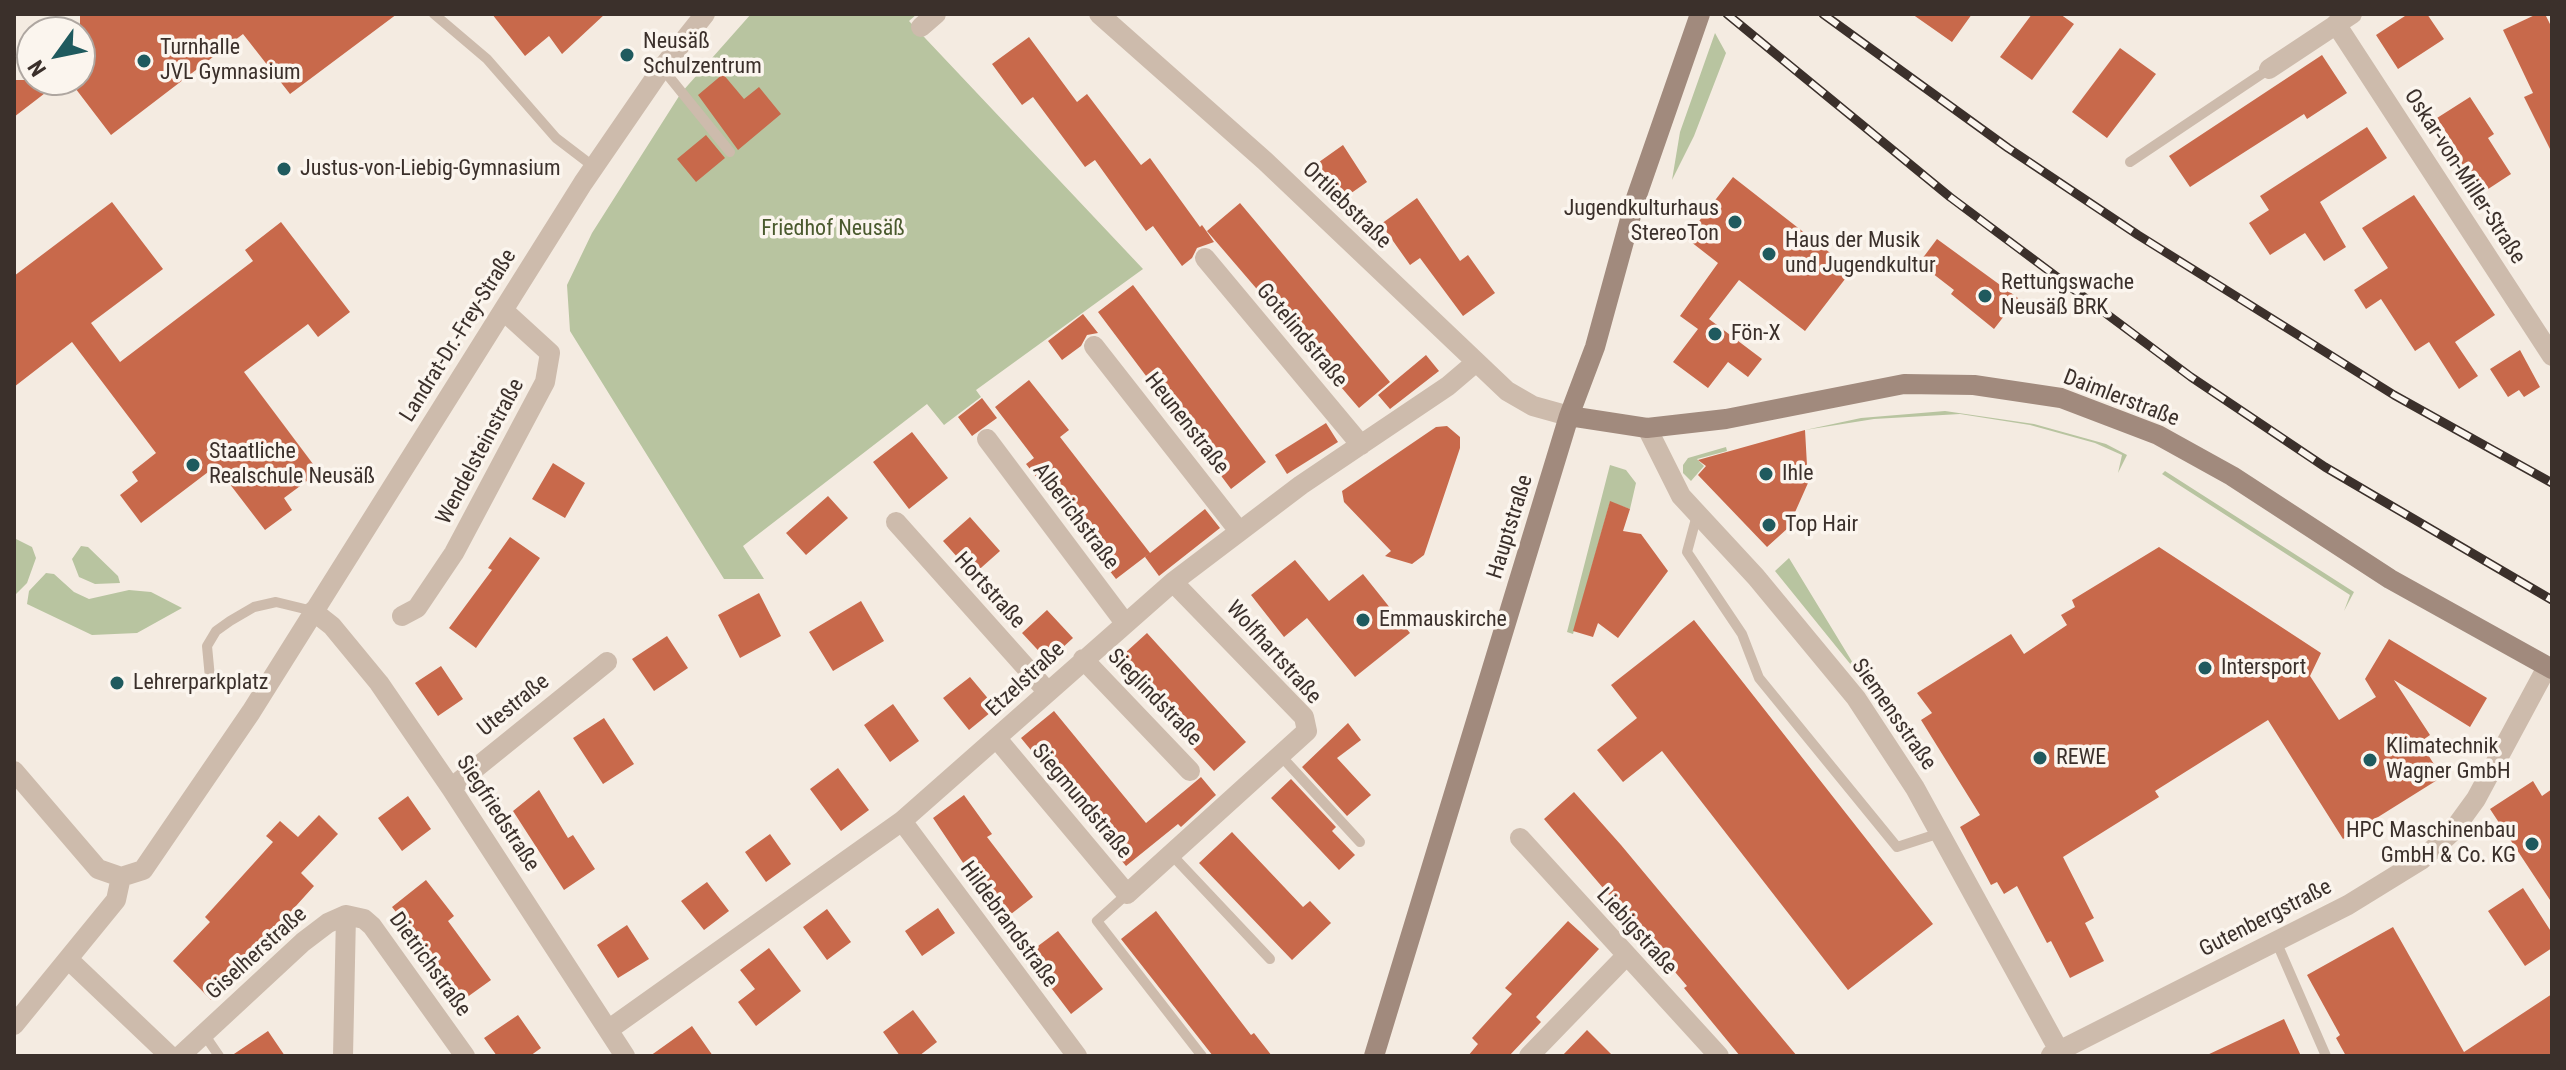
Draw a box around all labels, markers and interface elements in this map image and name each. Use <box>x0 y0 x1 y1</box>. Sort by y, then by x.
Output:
north arrow <box>16 16 96 96</box>
place label: Neusäß Schulzentrum <box>643 29 762 80</box>
place label: Turnhalle JVL Gymnasium <box>160 35 301 86</box>
marker: Neusäß Schulzentrum <box>618 46 636 64</box>
marker: Turnhalle JVL Gymnasium <box>135 52 153 70</box>
text: N <box>23 56 51 81</box>
street label: Oskar-von-Miller-Straße <box>2398 85 2530 269</box>
place label: Justus-von-Liebig-Gymnasium <box>300 156 561 182</box>
street label: Ortliebstraße <box>1296 157 1396 255</box>
marker: Justus-von-Liebig-Gymnasium <box>275 160 293 178</box>
place label: Jugendkulturhaus StereoTon <box>1564 196 1719 248</box>
marker: Jugendkulturhaus StereoTon <box>1726 213 1744 231</box>
park label: Friedhof Neusäß <box>761 216 905 242</box>
place label: Haus der Musik und Jugendkultur <box>1785 228 1936 280</box>
street label: Landrat-Dr.-Frey-Straße <box>395 245 523 427</box>
marker: Haus der Musik und Jugendkultur <box>1760 245 1778 263</box>
place label: Rettungswache Neusäß BRK <box>2001 270 2134 322</box>
street label: Gotelindstraße <box>1250 279 1352 393</box>
marker: Rettungswache Neusäß BRK <box>1976 287 1994 305</box>
place label: Fön-X <box>1731 321 1781 347</box>
marker: Fön-X <box>1706 325 1724 343</box>
street label: Daimlerstraße <box>2059 365 2183 433</box>
street label: Heunenstraße <box>1138 368 1234 480</box>
street label: Wendelsteinstraße <box>431 375 531 529</box>
place label: Staatliche Realschule Neusäß <box>209 439 375 490</box>
marker: Staatliche Realschule Neusäß <box>184 456 202 474</box>
street label: Alberichstraße <box>1026 459 1124 575</box>
place label: Ihle <box>1782 461 1813 487</box>
marker: Ihle <box>1757 465 1775 483</box>
street label: Hauptstraße <box>1483 472 1539 582</box>
place label: Top Hair <box>1785 512 1858 538</box>
marker: Top Hair <box>1760 516 1778 534</box>
street label: Hortstraße <box>948 547 1030 635</box>
street label: Wolfhartstraße <box>1220 596 1326 710</box>
place label: Emmauskirche <box>1379 607 1507 633</box>
marker: Emmauskirche <box>1354 611 1372 629</box>
street label: Etzelstraße <box>981 637 1071 723</box>
street label: Sieglindstraße <box>1101 644 1207 752</box>
street label: Siemensstraße <box>1845 654 1941 776</box>
place label: Intersport <box>2221 655 2306 681</box>
marker: Intersport <box>2196 659 2214 677</box>
street label: Utestraße <box>473 669 555 743</box>
place label: Lehrerparkplatz <box>133 670 269 696</box>
marker: Lehrerparkplatz <box>108 674 126 692</box>
place label: Klimatechnik Wagner GmbH <box>2386 734 2511 786</box>
street label: Siegmundstraße <box>1025 739 1137 865</box>
place label: REWE <box>2056 745 2106 771</box>
marker: REWE <box>2031 749 2049 767</box>
street label: Siegfriedstraße <box>450 751 544 877</box>
marker: Klimatechnik Wagner GmbH <box>2361 751 2379 769</box>
place label: HPC Maschinenbau GmbH & Co. KG <box>2346 818 2516 870</box>
marker: HPC Maschinenbau GmbH & Co. KG <box>2523 835 2541 853</box>
street label: Hildebrandstraße <box>953 857 1063 993</box>
street label: Gutenbergstraße <box>2196 874 2336 964</box>
street label: Liebigstraße <box>1590 883 1682 981</box>
street label: Giselherstraße <box>201 902 313 1006</box>
street label: Dietrichstraße <box>382 908 476 1022</box>

